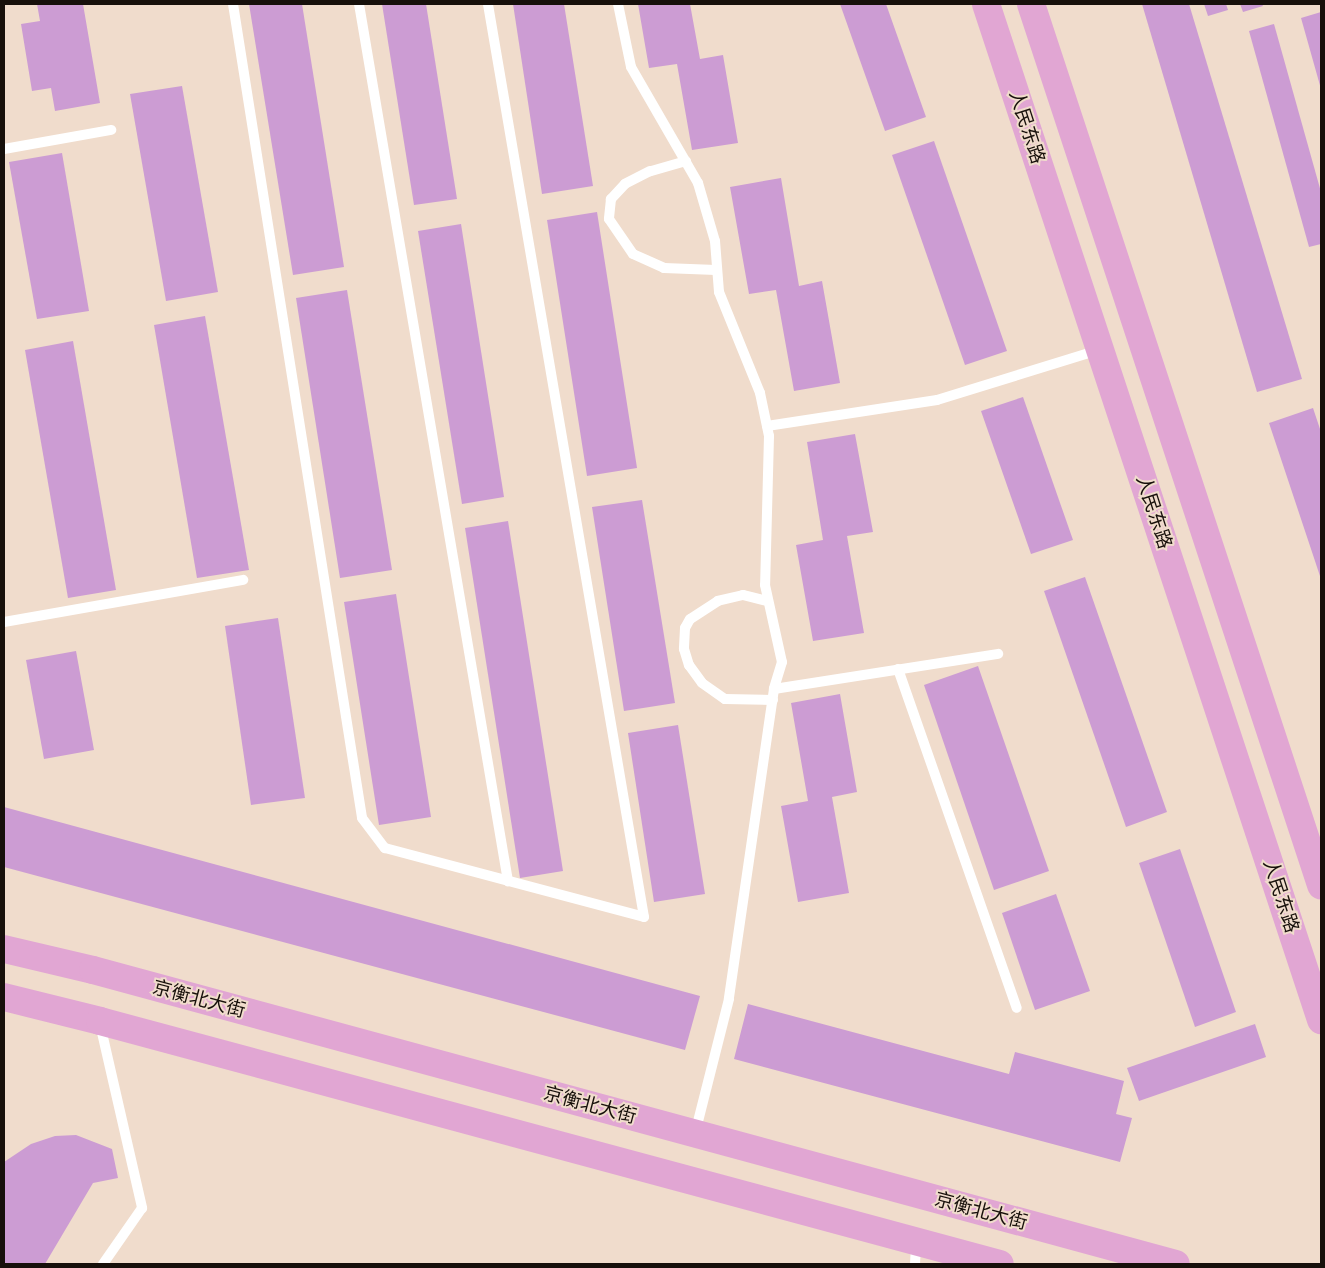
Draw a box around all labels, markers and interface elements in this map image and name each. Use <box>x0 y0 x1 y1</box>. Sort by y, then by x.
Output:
street label: 人民东路 <box>1004 87 1050 167</box>
street label: 人民东路 <box>1131 472 1177 552</box>
street label: 人民东路 <box>1258 856 1304 936</box>
street label: 京衡北大街 <box>150 976 248 1022</box>
street label: 京衡北大街 <box>541 1082 639 1128</box>
street label: 京衡北大街 <box>932 1188 1030 1234</box>

